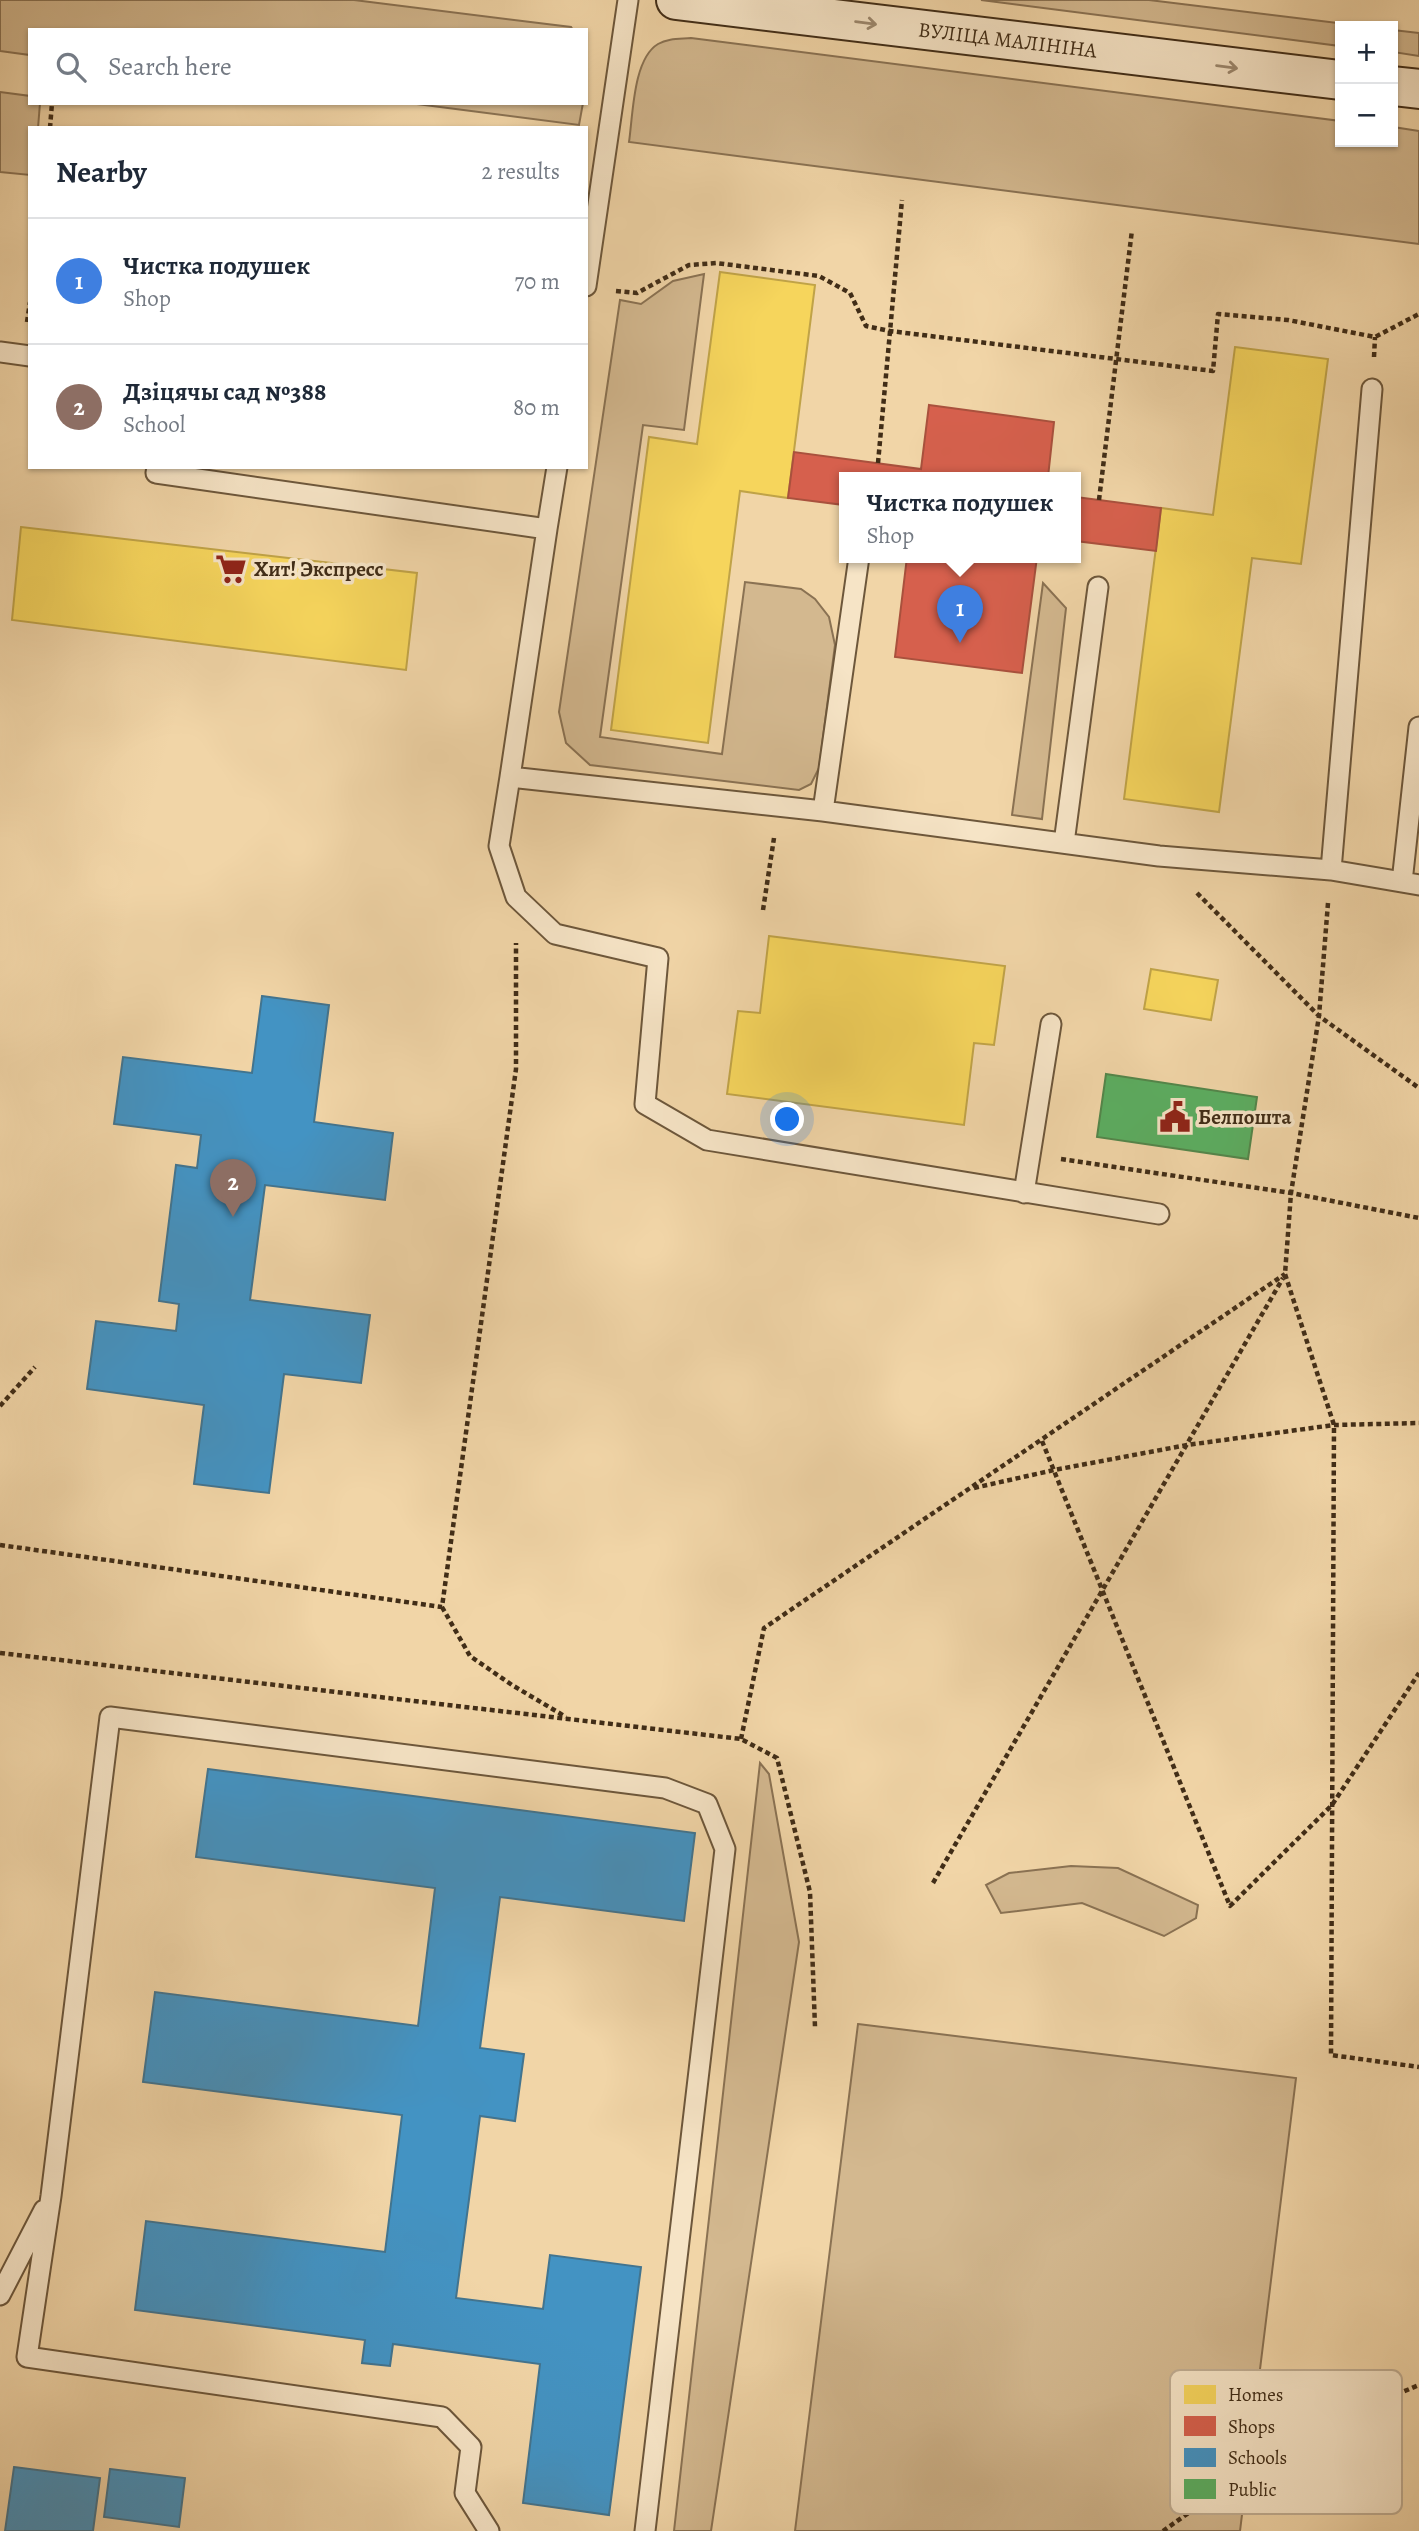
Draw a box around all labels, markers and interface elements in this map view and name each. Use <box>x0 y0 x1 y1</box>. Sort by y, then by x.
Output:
street label: ВУЛІЦА МАЛІНІНА <box>917 15 1099 65</box>
one-way arrow <box>854 16 876 29</box>
map controls <box>1335 21 1398 147</box>
button: + <box>1335 21 1398 84</box>
search box <box>28 28 588 105</box>
icon: search <box>52 48 90 86</box>
text: Search here <box>108 49 232 84</box>
one-way arrow <box>1215 60 1237 73</box>
button: − <box>1335 84 1398 147</box>
text: Nearby <box>56 152 147 192</box>
text: 2 results <box>482 156 560 187</box>
text: Чистка подушек <box>123 248 310 283</box>
text: 1 <box>75 266 83 297</box>
text: 70 m <box>514 266 560 297</box>
text: Shop <box>123 283 171 314</box>
text: Дзіцячы сад №388 <box>123 374 326 409</box>
text: 2 <box>73 392 85 423</box>
text: 80 m <box>513 392 560 423</box>
text: School <box>123 409 185 440</box>
popup <box>839 472 1081 563</box>
text: Чистка подушек <box>866 485 1054 520</box>
text: Shop <box>866 520 914 551</box>
supermarket icon: Хит! Экспресс <box>214 552 248 586</box>
place label: Хит! Экспресс <box>254 555 384 583</box>
pin: 1 <box>937 585 983 643</box>
public building icon: Белпошта <box>1158 1100 1192 1134</box>
your location <box>770 1102 804 1136</box>
place label: Белпошта <box>1198 1103 1291 1131</box>
pin: 2 <box>210 1159 256 1217</box>
legend <box>1170 2370 1402 2514</box>
text: Homes <box>1228 2382 1283 2408</box>
text: Shops <box>1228 2414 1275 2440</box>
text: Schools <box>1228 2445 1287 2471</box>
text: Public <box>1228 2477 1276 2503</box>

